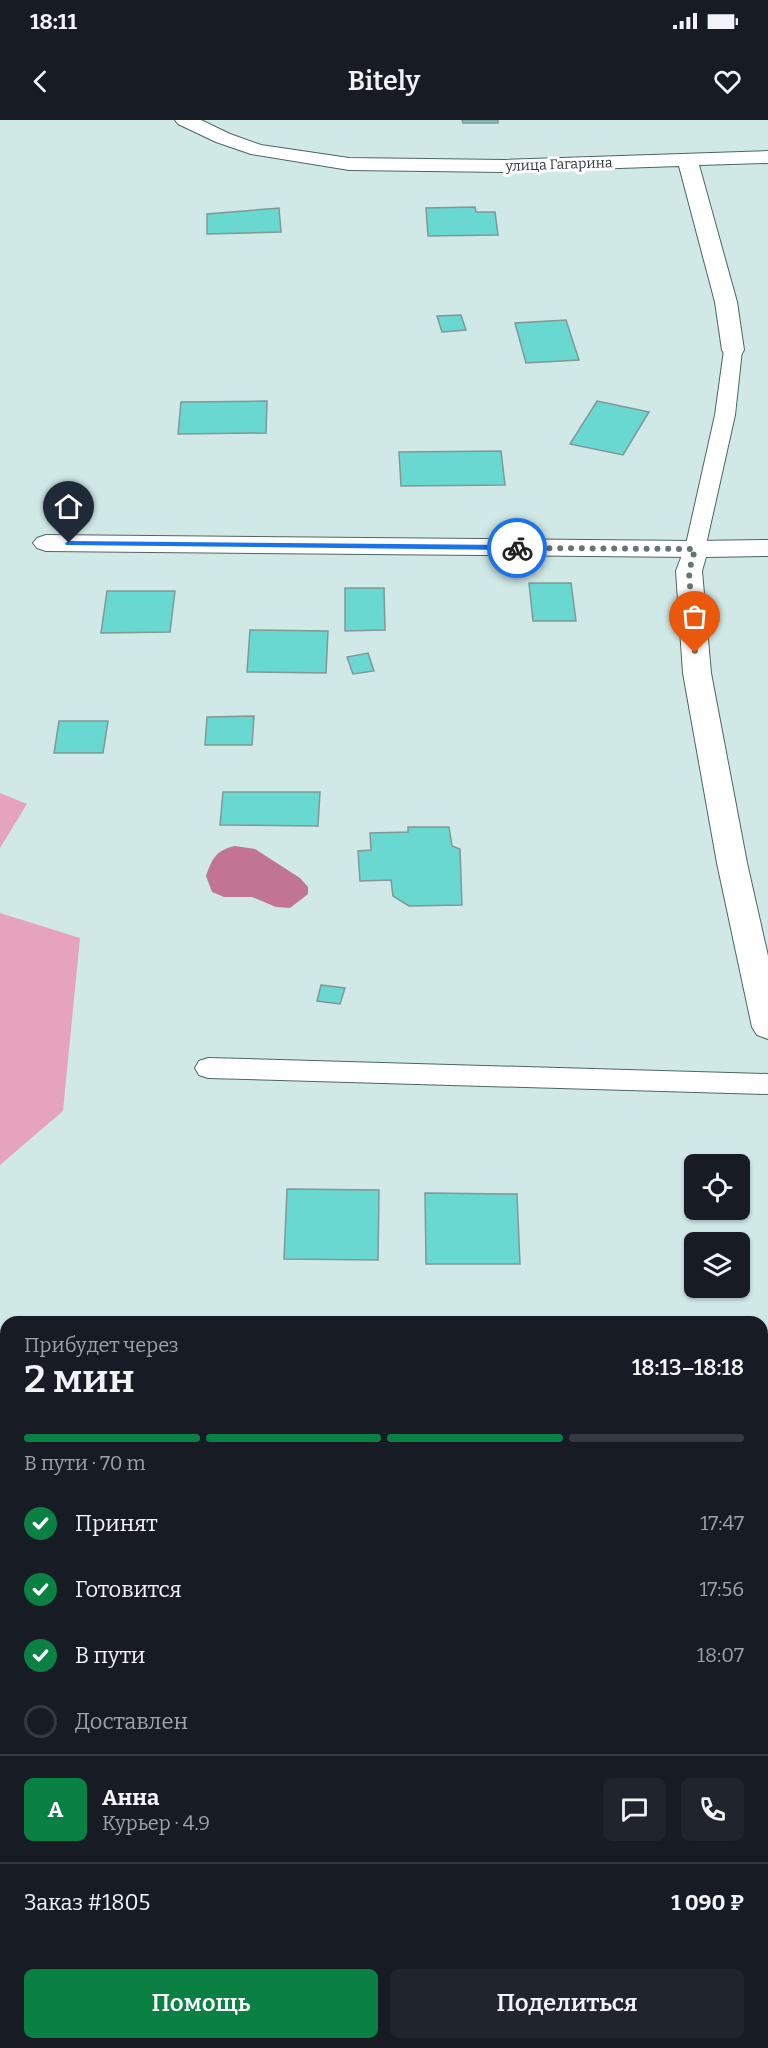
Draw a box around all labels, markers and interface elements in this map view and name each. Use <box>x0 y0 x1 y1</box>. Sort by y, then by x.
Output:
text: 18:11 <box>30 8 77 35</box>
icon: back <box>24 65 57 98</box>
text: Bitely <box>348 65 420 97</box>
icon: heart <box>711 65 744 98</box>
street label: улица Гагарина <box>504 154 613 175</box>
pin <box>43 481 94 543</box>
icon: home <box>52 490 85 523</box>
courier <box>487 518 547 578</box>
icon: bike <box>501 532 534 565</box>
pin <box>669 591 720 653</box>
icon: bag <box>678 600 711 633</box>
map controls <box>684 1154 750 1298</box>
button: locate <box>684 1154 750 1220</box>
button: layers <box>684 1232 750 1298</box>
text: Прибудет через <box>24 1333 179 1357</box>
text: 18:13–18:18 <box>632 1354 744 1381</box>
text: 2 мин <box>24 1356 135 1402</box>
text: В пути · 70 m <box>24 1451 146 1475</box>
icon: check <box>24 1507 57 1540</box>
text: Принят <box>75 1510 158 1537</box>
text: 17:47 <box>700 1511 744 1535</box>
icon: check <box>24 1573 57 1606</box>
text: Готовится <box>75 1576 182 1603</box>
text: 17:56 <box>699 1577 744 1601</box>
icon: check <box>24 1639 57 1672</box>
text: В пути <box>75 1642 145 1669</box>
text: 18:07 <box>697 1643 744 1667</box>
text: Доставлен <box>75 1708 188 1735</box>
button: chat <box>603 1778 666 1841</box>
button: phone <box>681 1778 744 1841</box>
text: Анна <box>102 1784 159 1811</box>
text: А <box>48 1796 63 1823</box>
text: Курьер · 4.9 <box>102 1811 210 1835</box>
text: Заказ #1805 <box>24 1889 150 1916</box>
text: 1 090 ₽ <box>671 1889 744 1916</box>
button: Помощь <box>24 1969 378 2038</box>
button: Поделиться <box>390 1969 744 2038</box>

